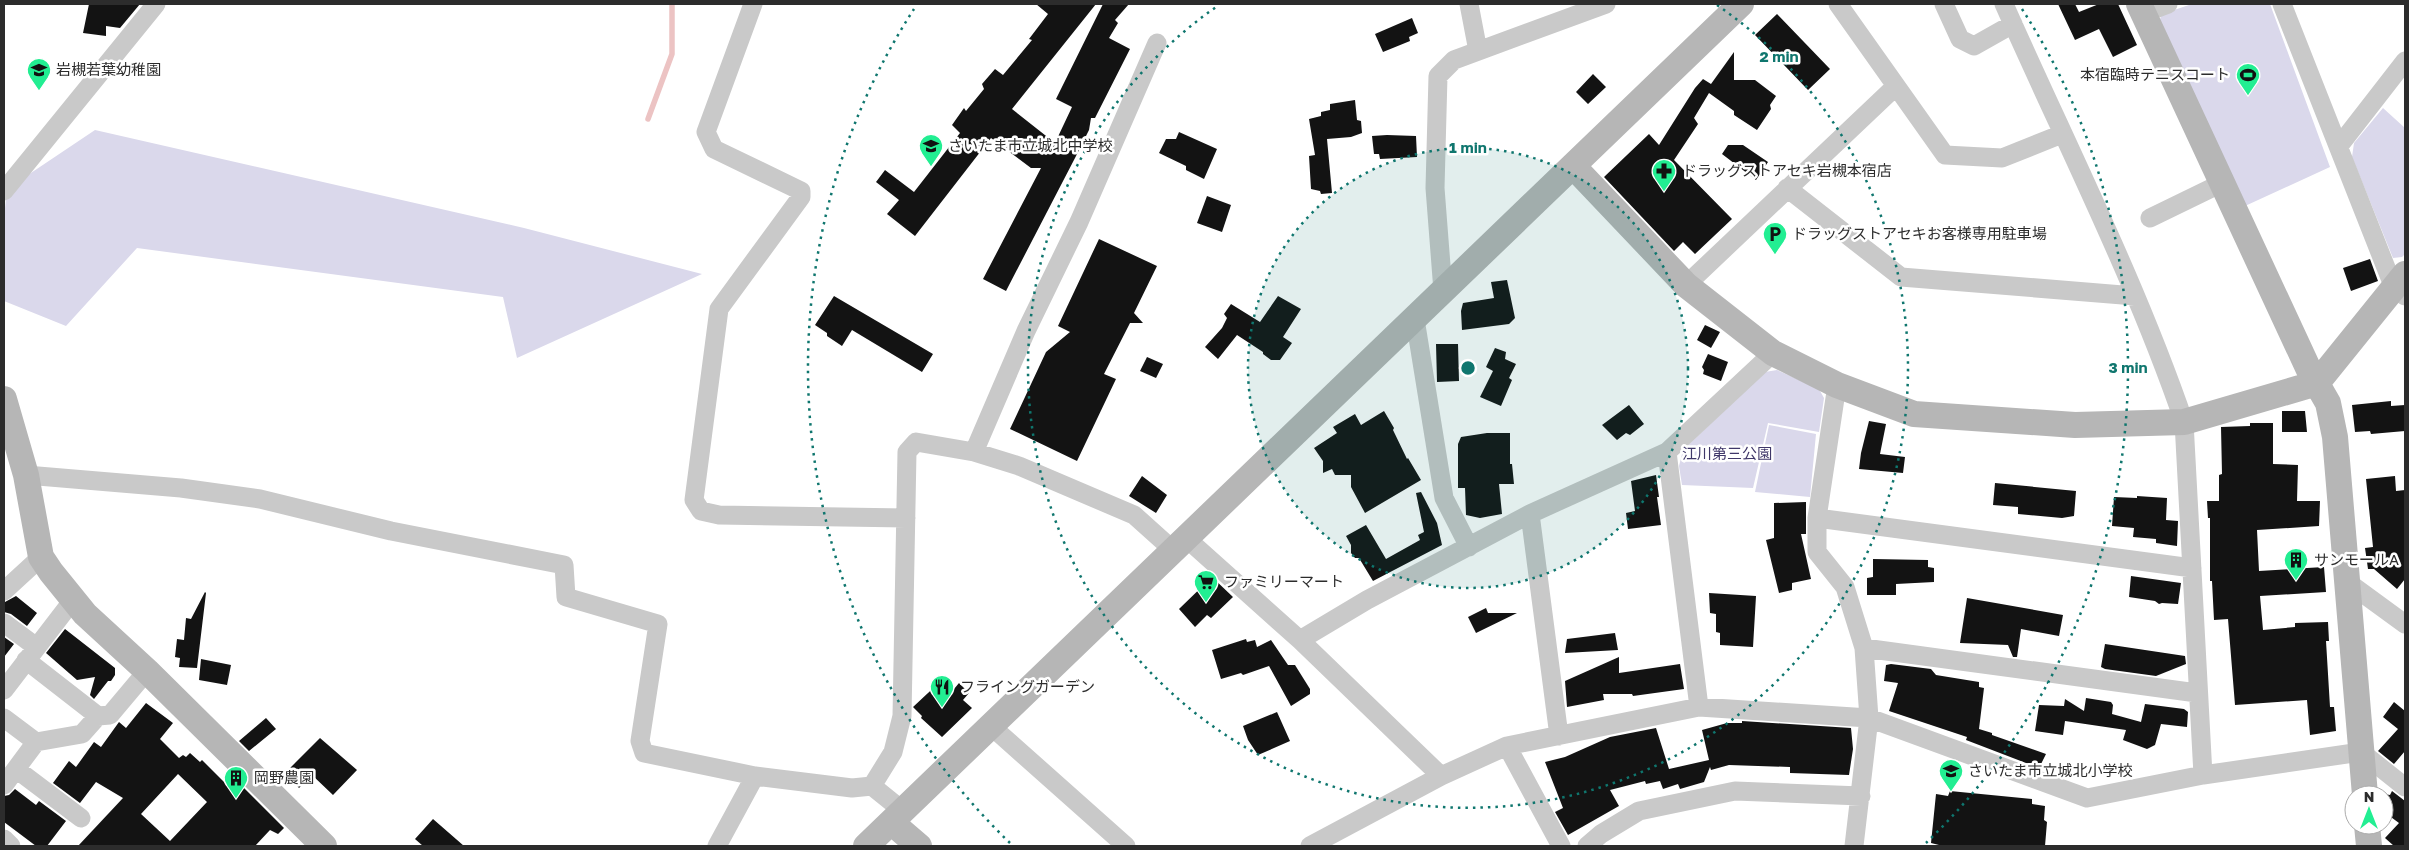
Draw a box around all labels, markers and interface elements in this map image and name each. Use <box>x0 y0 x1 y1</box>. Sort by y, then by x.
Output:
text: 2 min <box>1759 47 1799 65</box>
school or university icon: 岩槻若葉幼稚園 <box>26 57 52 91</box>
place label: 岩槻若葉幼稚園 <box>56 60 161 78</box>
sports icon: 本宿臨時テニスコート <box>2235 62 2261 96</box>
place label: 本宿臨時テニスコート <box>2080 65 2230 83</box>
school or university icon: さいたま市立城北中学校 <box>918 133 944 167</box>
place label: さいたま市立城北中学校 <box>948 136 1113 154</box>
text: 1 min <box>1449 138 1487 156</box>
pharmacy icon: ドラッグストアセキ岩槻本宿店 <box>1651 158 1677 192</box>
place label: ドラッグストアセキ岩槻本宿店 <box>1682 161 1892 179</box>
parking icon: ドラッグストアセキお客様専用駐車場 <box>1762 221 1788 255</box>
place label: ドラッグストアセキお客様専用駐車場 <box>1792 224 2047 242</box>
text: 3 min <box>2108 358 2148 376</box>
centre of rings <box>1459 359 1477 377</box>
park label: 江川第三公園 <box>1682 444 1772 462</box>
building icon: サンモールA <box>2283 547 2309 581</box>
place label: サンモールA <box>2314 550 2399 568</box>
supermarket icon: ファミリーマート <box>1193 569 1219 603</box>
place label: ファミリーマート <box>1224 572 1344 590</box>
restaurant icon: フライングガーデン <box>929 674 955 708</box>
place label: フライングガーデン <box>960 677 1095 695</box>
school or university icon: さいたま市立城北小学校 <box>1938 758 1964 792</box>
place label: さいたま市立城北小学校 <box>1968 761 2133 779</box>
building icon: 岡野農園 <box>223 765 249 799</box>
place label: 岡野農園 <box>254 768 314 786</box>
north arrow <box>2344 785 2394 835</box>
text: N <box>2364 788 2374 805</box>

